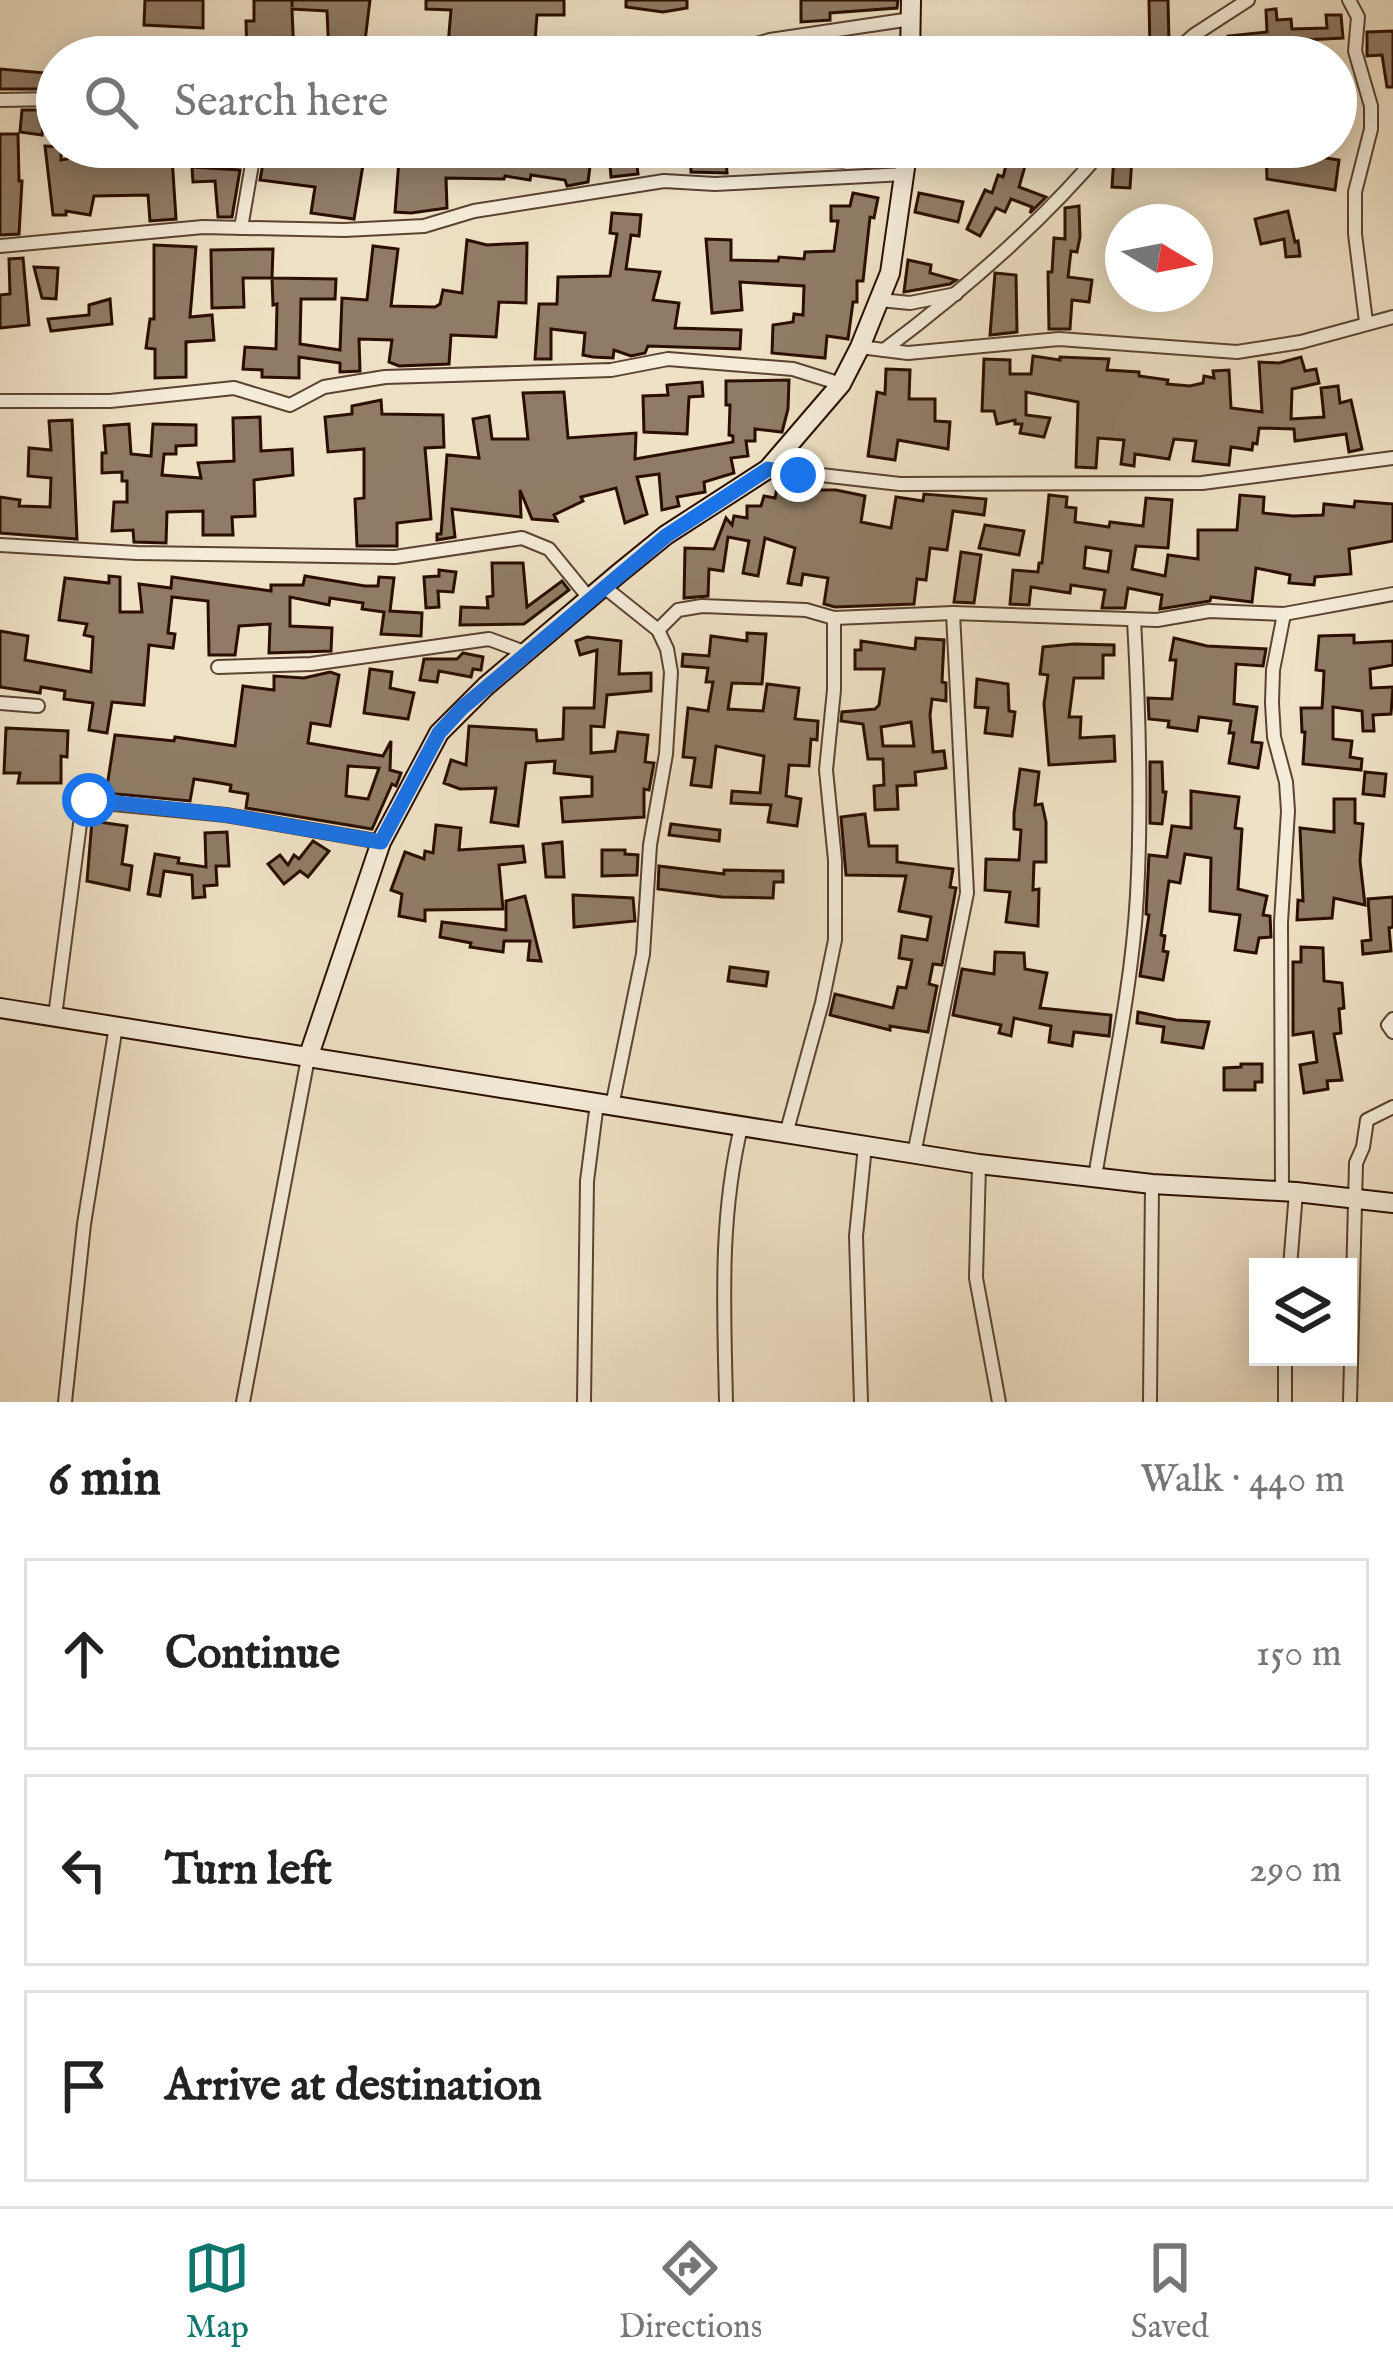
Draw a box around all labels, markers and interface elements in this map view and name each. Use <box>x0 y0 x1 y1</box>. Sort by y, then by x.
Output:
search box <box>36 36 1357 168</box>
icon: search <box>78 69 144 135</box>
text: Search here <box>174 74 388 131</box>
north arrow <box>1105 204 1213 312</box>
route end <box>771 448 825 502</box>
route start <box>62 773 116 827</box>
map controls <box>1249 1258 1357 1366</box>
button: layers <box>1249 1258 1357 1366</box>
text: 6 min <box>48 1448 161 1513</box>
text: Walk · 440 m <box>1140 1456 1345 1505</box>
icon: ahead <box>51 1621 117 1687</box>
text: Continue <box>165 1626 340 1683</box>
text: 150 m <box>1256 1630 1342 1679</box>
icon: left <box>51 1837 117 1903</box>
text: Turn left <box>165 1842 332 1899</box>
text: 290 m <box>1249 1846 1342 1895</box>
icon: arrive <box>51 2053 117 2119</box>
text: Arrive at destination <box>165 2058 542 2115</box>
tab: Map <box>184 2235 250 2349</box>
tab: Directions <box>619 2235 762 2349</box>
tab: Saved <box>1131 2235 1209 2349</box>

